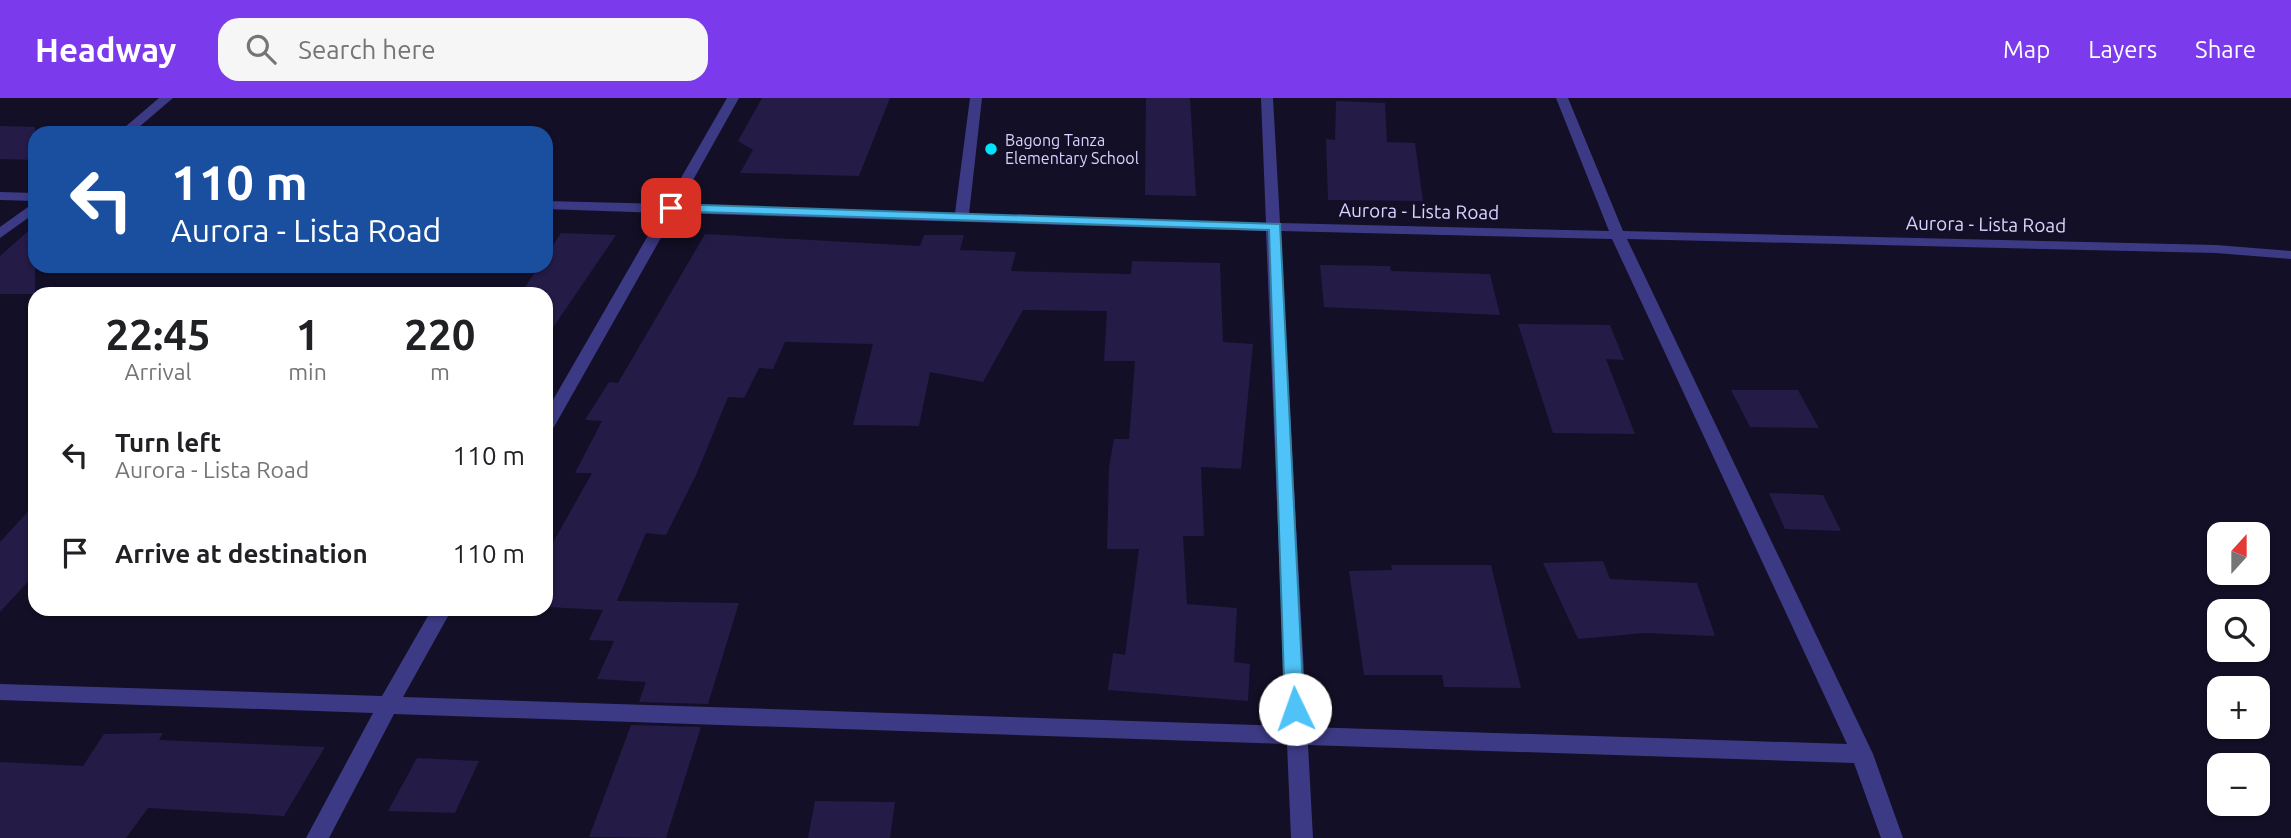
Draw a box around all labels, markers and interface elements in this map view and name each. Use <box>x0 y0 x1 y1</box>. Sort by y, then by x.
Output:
search box <box>218 18 708 81</box>
icon: search <box>242 30 280 68</box>
text: Headway <box>35 31 176 68</box>
text: Search here <box>298 35 436 64</box>
text: Map <box>2003 36 2050 63</box>
text: Layers <box>2088 36 2157 63</box>
text: Share <box>2195 36 2256 63</box>
place label: Bagong Tanza Elementary School <box>1005 131 1139 167</box>
marker: Bagong Tanza Elementary School <box>983 141 999 157</box>
icon: left <box>56 154 147 245</box>
text: 110 m <box>171 154 308 209</box>
pin <box>641 178 701 238</box>
icon: arrive <box>652 189 690 227</box>
street label: Aurora - Lista Road <box>1339 199 1499 223</box>
text: Aurora - Lista Road <box>171 212 441 248</box>
street label: Aurora - Lista Road <box>1906 212 2066 236</box>
text: 22:45 <box>106 311 211 358</box>
text: 1 <box>296 311 319 358</box>
text: 220 <box>404 311 475 358</box>
text: Arrival <box>125 359 192 384</box>
text: min <box>288 359 327 384</box>
text: m <box>430 359 450 384</box>
text: Turn left <box>115 428 221 457</box>
icon: left <box>56 436 94 474</box>
text: 110 m <box>453 441 525 470</box>
text: Aurora - Lista Road <box>115 457 309 482</box>
north arrow <box>2207 522 2270 584</box>
map controls <box>2207 522 2270 816</box>
icon: arrive <box>56 534 94 572</box>
text: Arrive at destination <box>115 539 368 568</box>
text: 110 m <box>453 539 525 568</box>
button: search <box>2207 599 2270 662</box>
position arrow <box>1258 672 1332 746</box>
button: + <box>2207 676 2270 739</box>
button: − <box>2207 753 2270 816</box>

